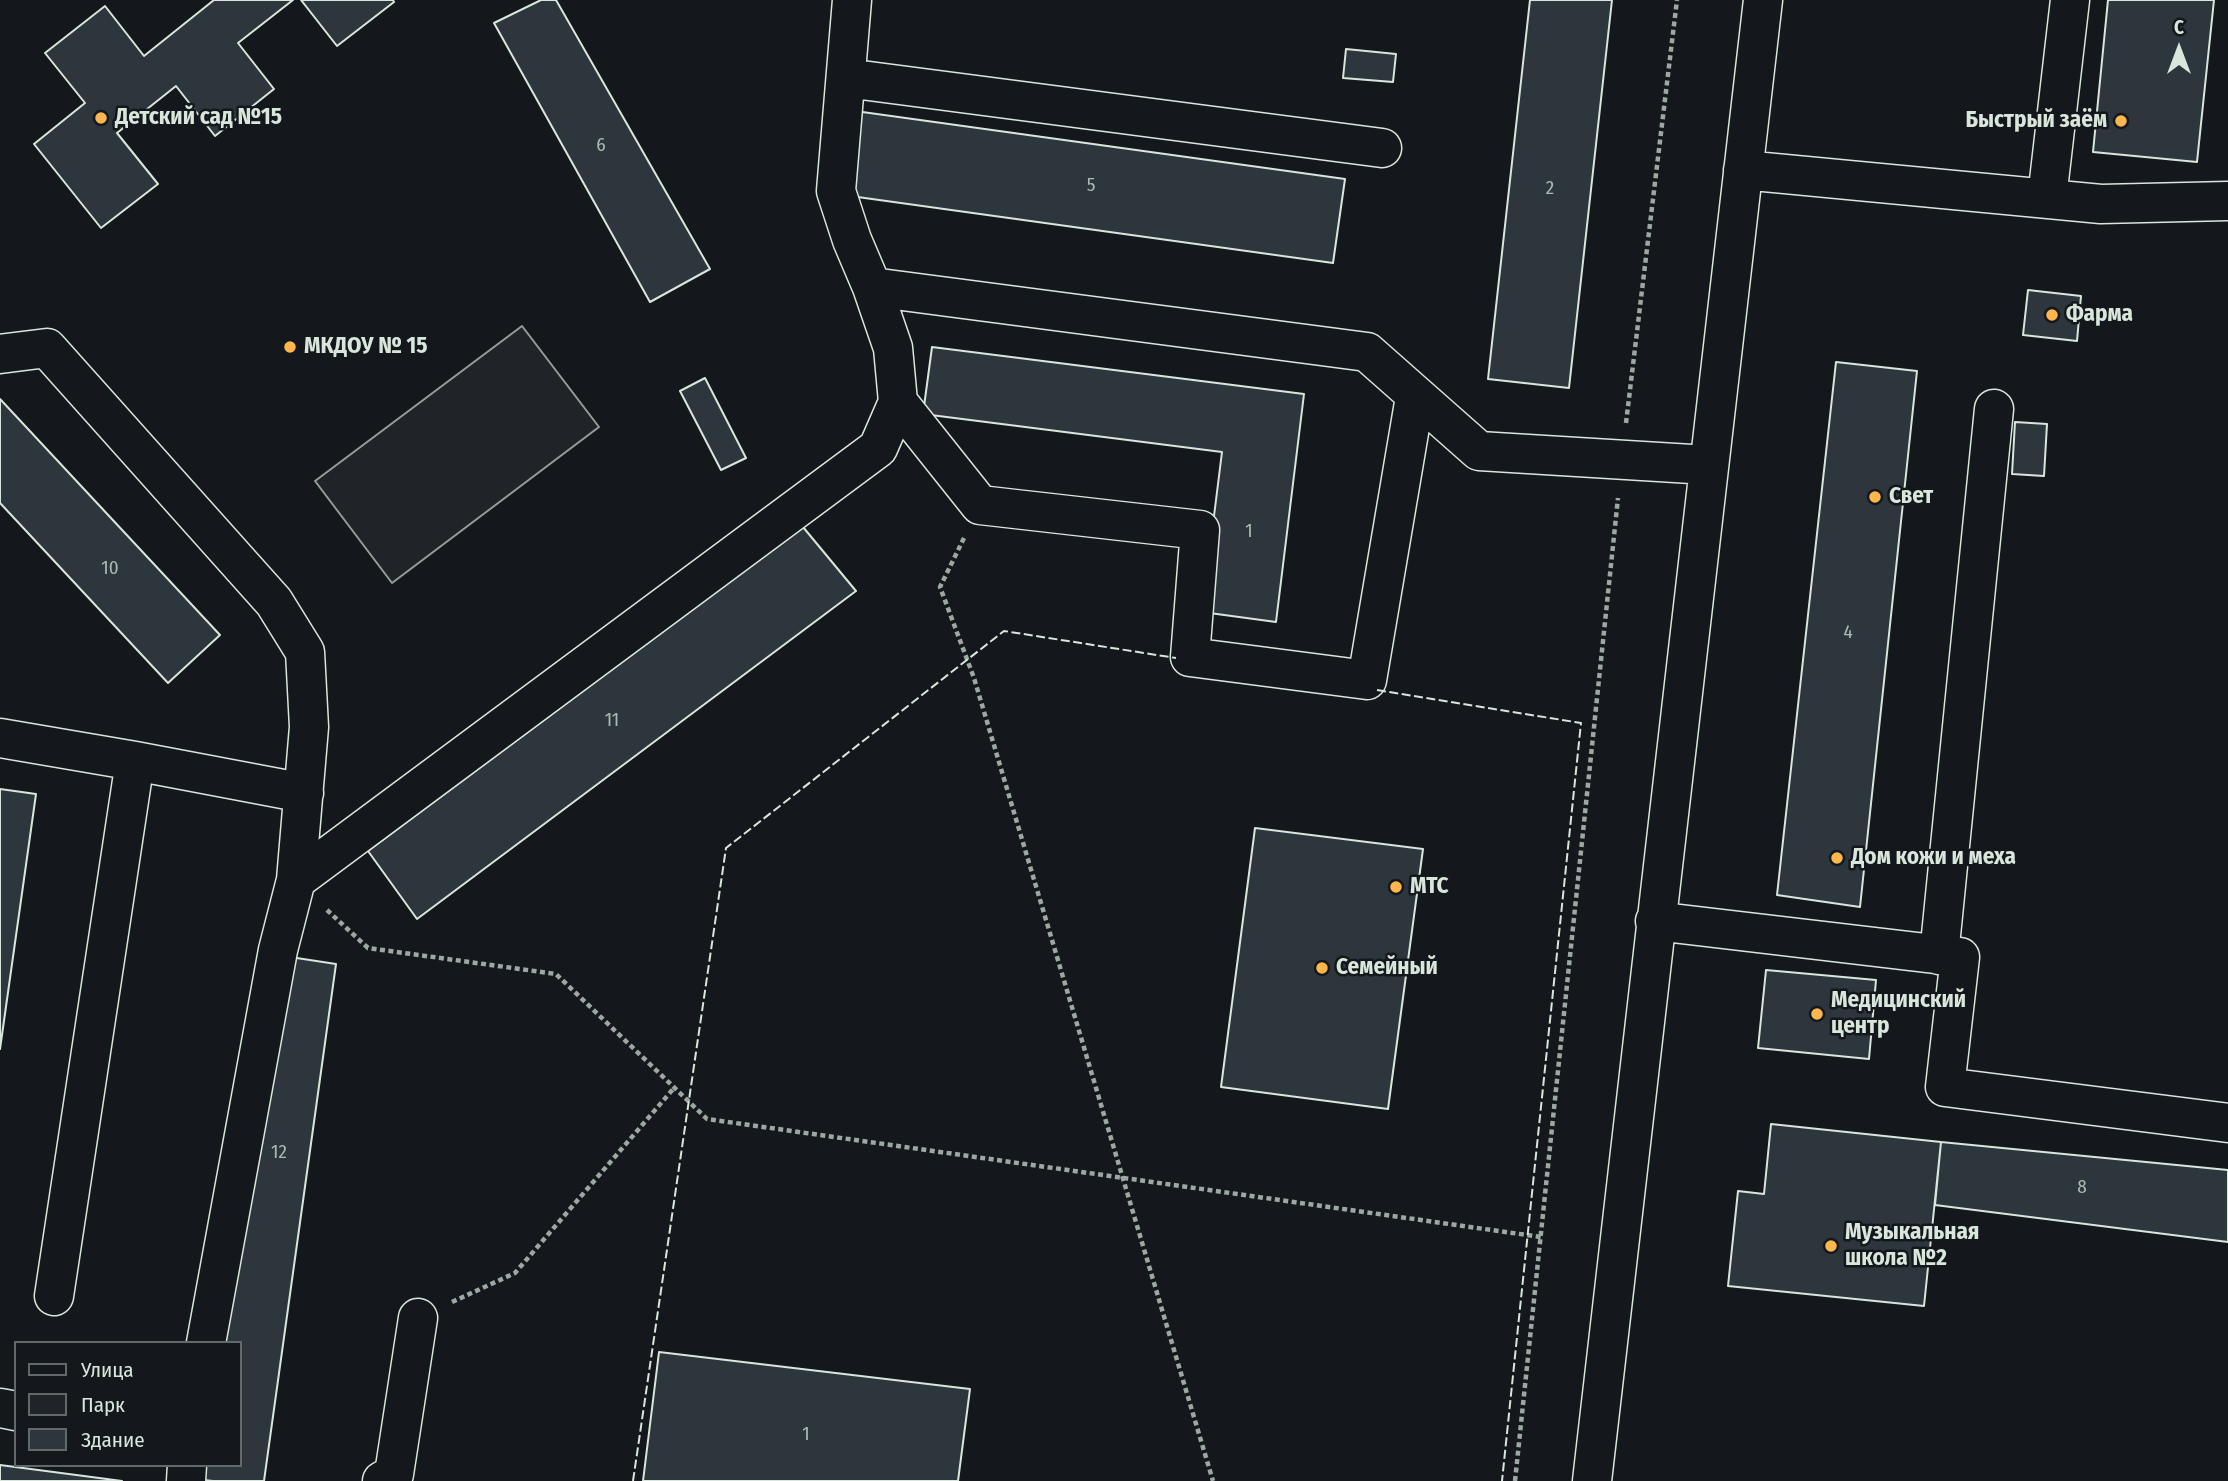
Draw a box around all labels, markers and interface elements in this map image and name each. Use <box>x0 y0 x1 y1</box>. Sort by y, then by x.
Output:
north arrow <box>2144 14 2214 84</box>
text: С <box>2174 16 2184 39</box>
place label: Детский сад №15 <box>115 104 282 132</box>
place label: Быстрый заём <box>1966 107 2107 135</box>
marker: Детский сад №15 <box>93 110 109 126</box>
marker: Быстрый заём <box>2113 113 2129 129</box>
house number: 6 <box>596 135 606 157</box>
house number: 5 <box>1087 175 1095 197</box>
house number: 2 <box>1546 178 1554 200</box>
place label: Фарма <box>2066 301 2133 329</box>
marker: Фарма <box>2044 307 2060 323</box>
place label: МКДОУ № 15 <box>304 333 428 361</box>
marker: МКДОУ № 15 <box>282 339 298 355</box>
place label: Свет <box>1889 483 1933 511</box>
marker: Свет <box>1867 489 1883 505</box>
house number: 1 <box>1245 521 1253 543</box>
house number: 10 <box>101 558 119 580</box>
house number: 4 <box>1843 622 1853 644</box>
house number: 11 <box>605 710 619 732</box>
place label: Дом кожи и меха <box>1851 844 2016 872</box>
marker: Дом кожи и меха <box>1829 850 1845 866</box>
place label: МТС <box>1410 873 1449 901</box>
marker: МТС <box>1388 879 1404 895</box>
place label: Семейный <box>1336 954 1438 982</box>
marker: Семейный <box>1314 960 1330 976</box>
place label: Медицинский центр <box>1831 987 1966 1041</box>
marker: Медицинский центр <box>1809 1006 1825 1022</box>
house number: 12 <box>271 1142 287 1164</box>
house number: 8 <box>2077 1177 2087 1199</box>
place label: Музыкальная школа №2 <box>1845 1219 1979 1273</box>
marker: Музыкальная школа №2 <box>1823 1238 1839 1254</box>
legend <box>14 1341 242 1467</box>
text: Улица <box>81 1357 134 1383</box>
text: Парк <box>81 1392 125 1418</box>
house number: 1 <box>802 1424 810 1446</box>
text: Здание <box>81 1427 145 1453</box>

